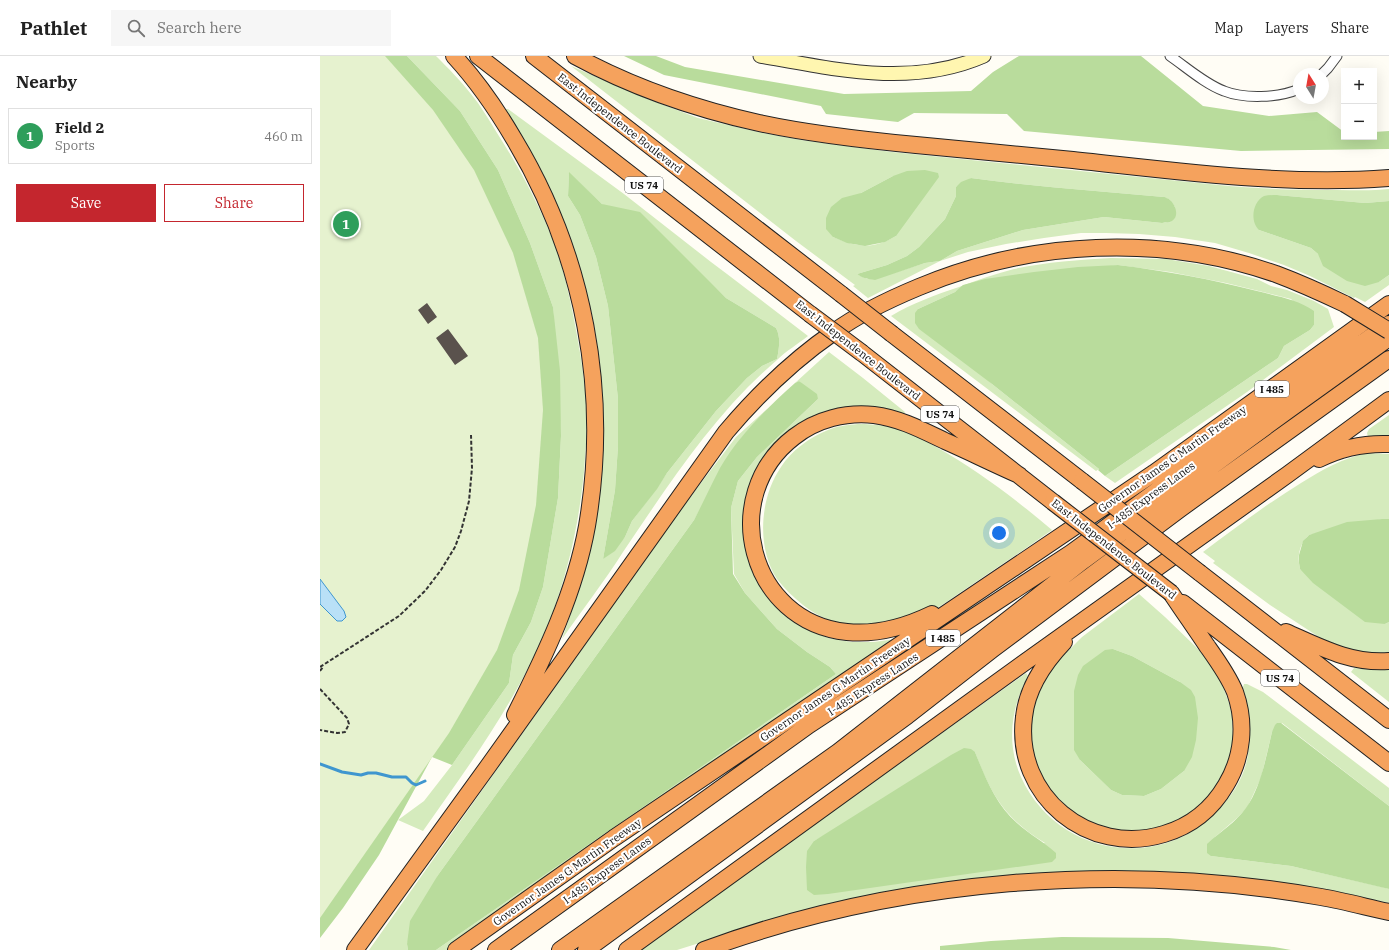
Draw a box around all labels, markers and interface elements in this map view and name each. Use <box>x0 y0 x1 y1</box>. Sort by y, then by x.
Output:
search box <box>111 10 391 46</box>
text: Pathlet <box>20 16 87 40</box>
icon: search <box>125 17 147 39</box>
text: Search here <box>157 18 242 37</box>
text: Map <box>1215 19 1243 37</box>
text: Layers <box>1265 19 1309 37</box>
text: Share <box>1331 19 1369 37</box>
north arrow <box>1293 68 1329 104</box>
map controls <box>1341 68 1377 140</box>
button: + <box>1341 68 1377 104</box>
street label: East Independence Boulevard <box>555 70 685 176</box>
text: Nearby <box>16 71 77 93</box>
button: − <box>1341 104 1377 140</box>
text: Field 2 <box>55 118 105 137</box>
text: 1 <box>26 128 34 145</box>
text: 460 m <box>264 128 303 145</box>
text: Sports <box>55 137 95 154</box>
road number: US 74 <box>625 177 663 193</box>
button: Save <box>16 184 156 222</box>
button: Share <box>164 184 304 222</box>
pin: 1 <box>333 209 359 239</box>
street label: East Independence Boulevard <box>793 297 923 403</box>
road number: I 485 <box>1255 381 1289 397</box>
street label: Governor James G Martin Freeway <box>1095 402 1249 516</box>
road number: US 74 <box>921 406 959 422</box>
street label: I-485 Express Lanes <box>1104 458 1198 532</box>
street label: East Independence Boulevard <box>1049 496 1179 602</box>
your location <box>989 523 1009 543</box>
road number: I 485 <box>926 630 960 646</box>
street label: Governor James G Martin Freeway <box>757 633 913 745</box>
street label: I-485 Express Lanes <box>825 649 921 719</box>
road number: US 74 <box>1261 670 1299 686</box>
street label: Governor James G Martin Freeway <box>490 815 644 929</box>
street label: I-485 Express Lanes <box>560 833 654 907</box>

